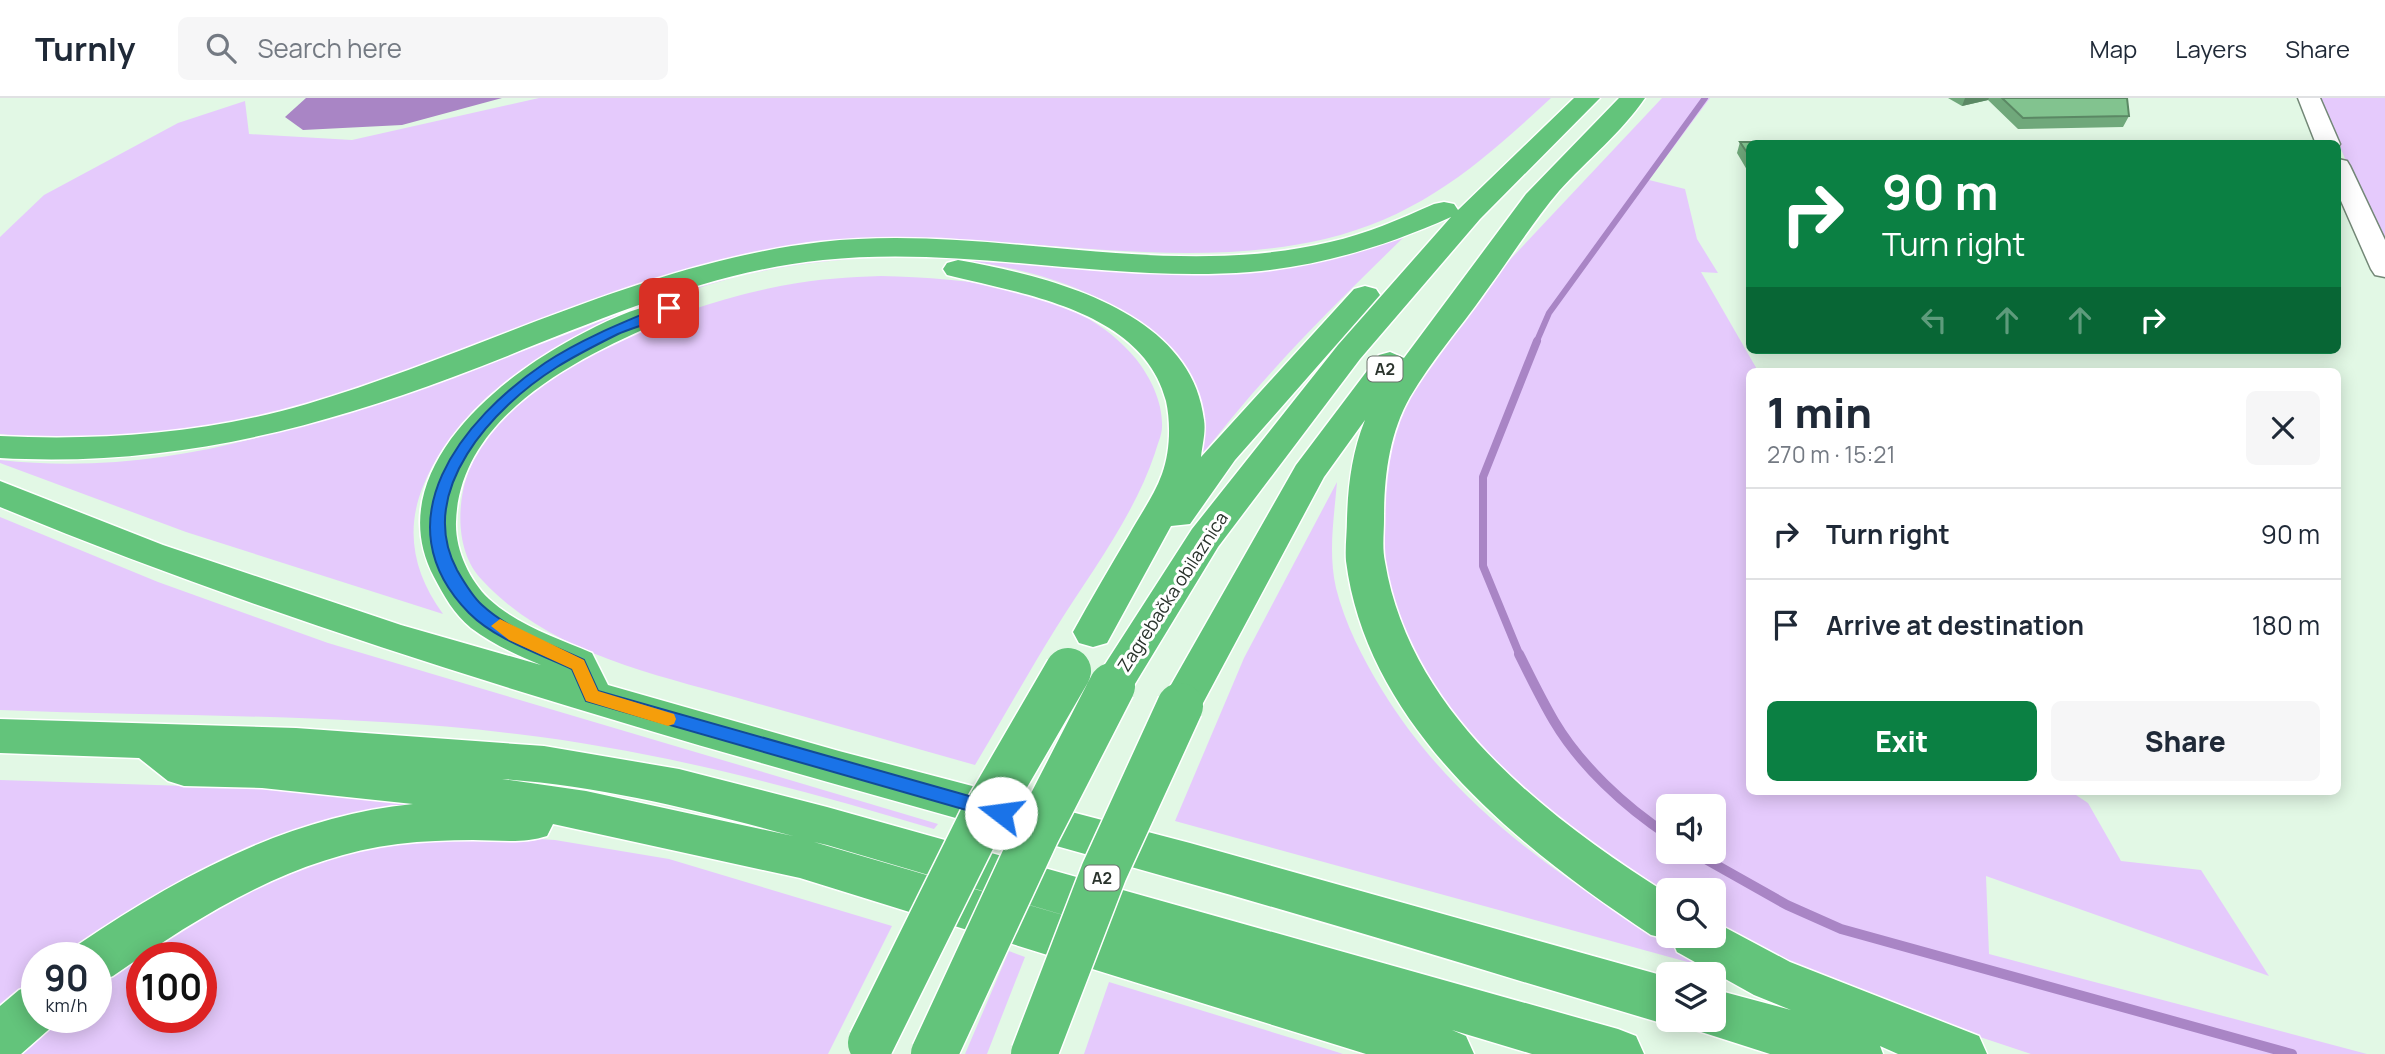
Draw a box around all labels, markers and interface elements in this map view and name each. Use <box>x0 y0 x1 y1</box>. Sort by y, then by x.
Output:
search box <box>178 17 668 80</box>
text: Turnly <box>35 26 136 71</box>
icon: search <box>202 29 240 67</box>
text: Search here <box>258 30 402 66</box>
text: Map <box>2090 32 2137 65</box>
text: Layers <box>2175 32 2247 65</box>
text: Share <box>2285 32 2350 65</box>
text: 90 m <box>1882 158 1999 225</box>
icon: right <box>1767 168 1858 259</box>
text: Turn right <box>1882 222 2025 266</box>
pin <box>639 278 699 338</box>
icon: arrive <box>650 289 688 327</box>
icon: left <box>1915 301 1953 339</box>
icon: ahead <box>1988 301 2026 339</box>
icon: ahead <box>2061 301 2099 339</box>
icon: right <box>2134 301 2172 339</box>
road number: A2 <box>1368 356 1402 382</box>
text: 1 min <box>1767 383 1872 441</box>
button: close <box>2246 391 2320 465</box>
text: 270 m · 15:21 <box>1767 438 1895 470</box>
street label: Zagrebačka obilaznica <box>1112 507 1233 676</box>
icon: right <box>1767 515 1805 553</box>
text: Turn right <box>1826 516 1950 552</box>
text: 90 m <box>2261 516 2320 552</box>
icon: arrive <box>1767 606 1805 644</box>
text: Arrive at destination <box>1826 607 2084 643</box>
text: 180 m <box>2252 607 2320 643</box>
button: Exit <box>1767 701 2037 781</box>
button: Share <box>2051 701 2320 781</box>
position arrow <box>964 776 1038 850</box>
map controls <box>1656 794 1726 1032</box>
button: sound <box>1656 794 1726 864</box>
road number: A2 <box>1084 866 1120 890</box>
button: search <box>1656 878 1726 948</box>
speed limit sign: 100 <box>126 942 217 1033</box>
text: 90 <box>44 954 89 1002</box>
button: layers <box>1656 962 1726 1032</box>
text: km/h <box>46 993 87 1017</box>

